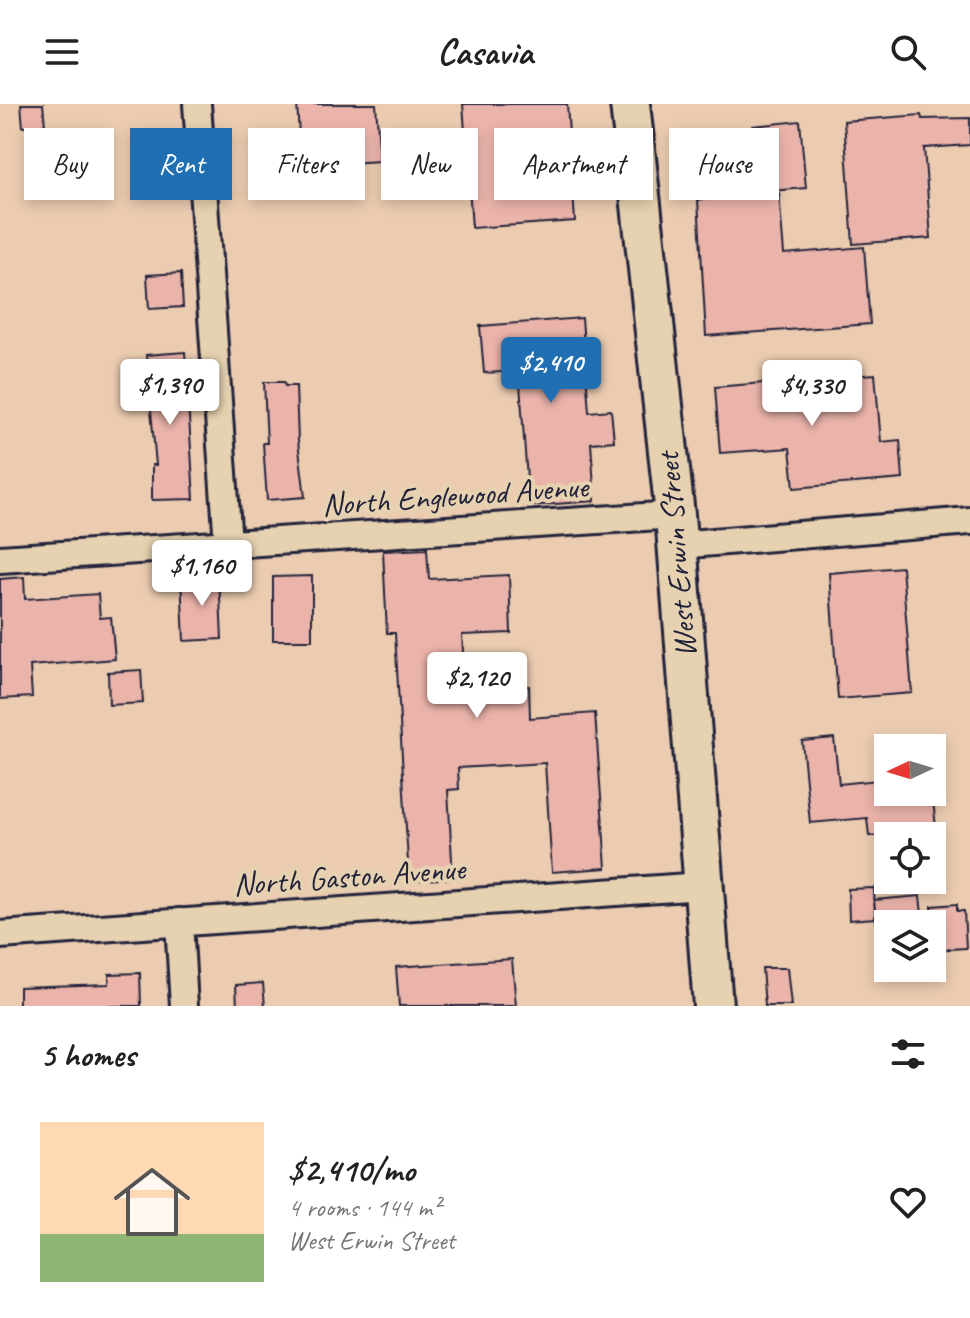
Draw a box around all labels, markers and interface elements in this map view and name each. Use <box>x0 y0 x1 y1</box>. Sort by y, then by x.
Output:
text: Casavia <box>437 29 533 75</box>
icon: menu <box>40 30 84 74</box>
icon: search <box>886 30 930 74</box>
chip: Buy <box>24 128 114 200</box>
chip: Rent <box>130 128 232 200</box>
chip: Filters <box>248 128 365 200</box>
chip: New <box>381 128 478 200</box>
chip: Apartment <box>494 128 653 200</box>
chip: House <box>669 128 779 200</box>
pin: $2,410 <box>486 337 616 405</box>
text: $2,410 <box>519 346 583 379</box>
pin: $1,390 <box>105 359 235 427</box>
pin: $4,330 <box>747 360 877 428</box>
text: $1,390 <box>138 368 202 401</box>
text: $4,330 <box>780 369 844 402</box>
street label: West Erwin Street <box>647 447 706 659</box>
street label: North Englewood Avenue <box>321 466 592 525</box>
pin: $1,160 <box>137 540 267 608</box>
text: $1,160 <box>170 549 234 582</box>
pin: $2,120 <box>412 652 542 720</box>
text: $2,120 <box>445 661 509 694</box>
north arrow <box>874 734 946 806</box>
map controls <box>874 734 946 982</box>
button: locate <box>874 822 946 894</box>
street label: North Gaston Avenue <box>232 848 469 905</box>
button: layers <box>874 910 946 982</box>
icon: filters <box>886 1032 930 1076</box>
text: 5 homes <box>40 1033 135 1076</box>
text: $2,410/mo <box>288 1148 415 1191</box>
icon: home <box>104 1154 200 1250</box>
icon: heart <box>886 1180 930 1224</box>
text: 4 rooms · 144 m² <box>288 1191 440 1224</box>
text: West Erwin Street <box>288 1224 455 1257</box>

